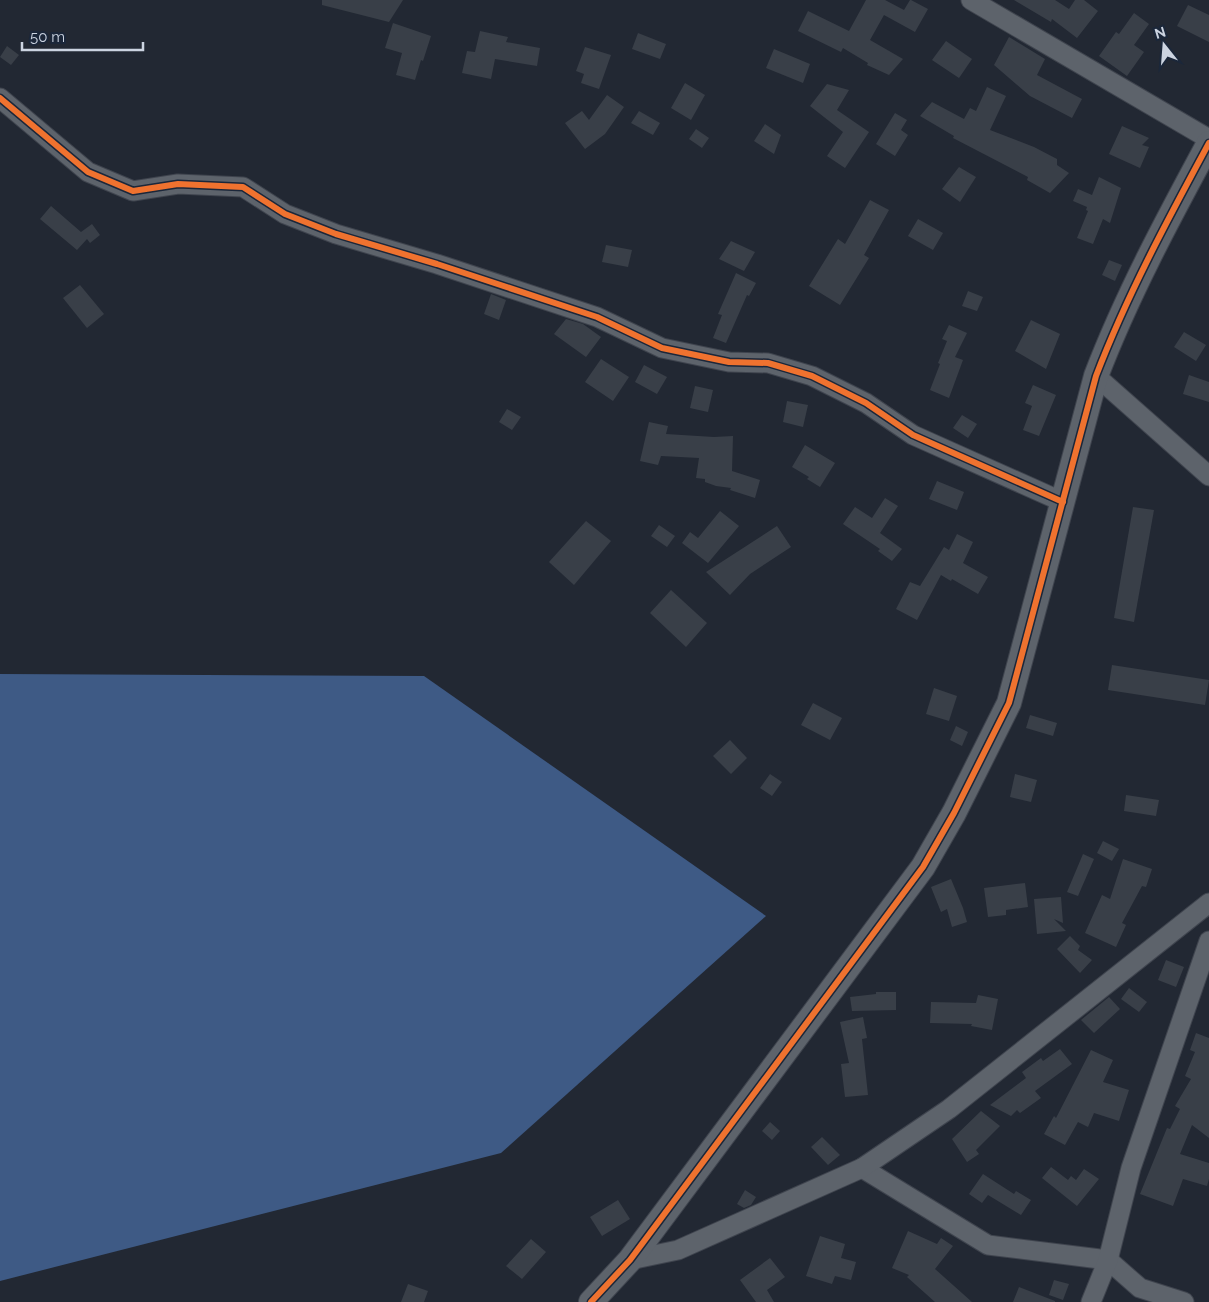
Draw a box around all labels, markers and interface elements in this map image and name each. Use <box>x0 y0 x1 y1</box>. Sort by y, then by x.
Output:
scale bar <box>22 20 144 52</box>
north arrow <box>1139 20 1189 70</box>
text: N <box>1153 23 1168 42</box>
text: 50 m <box>30 28 65 46</box>

